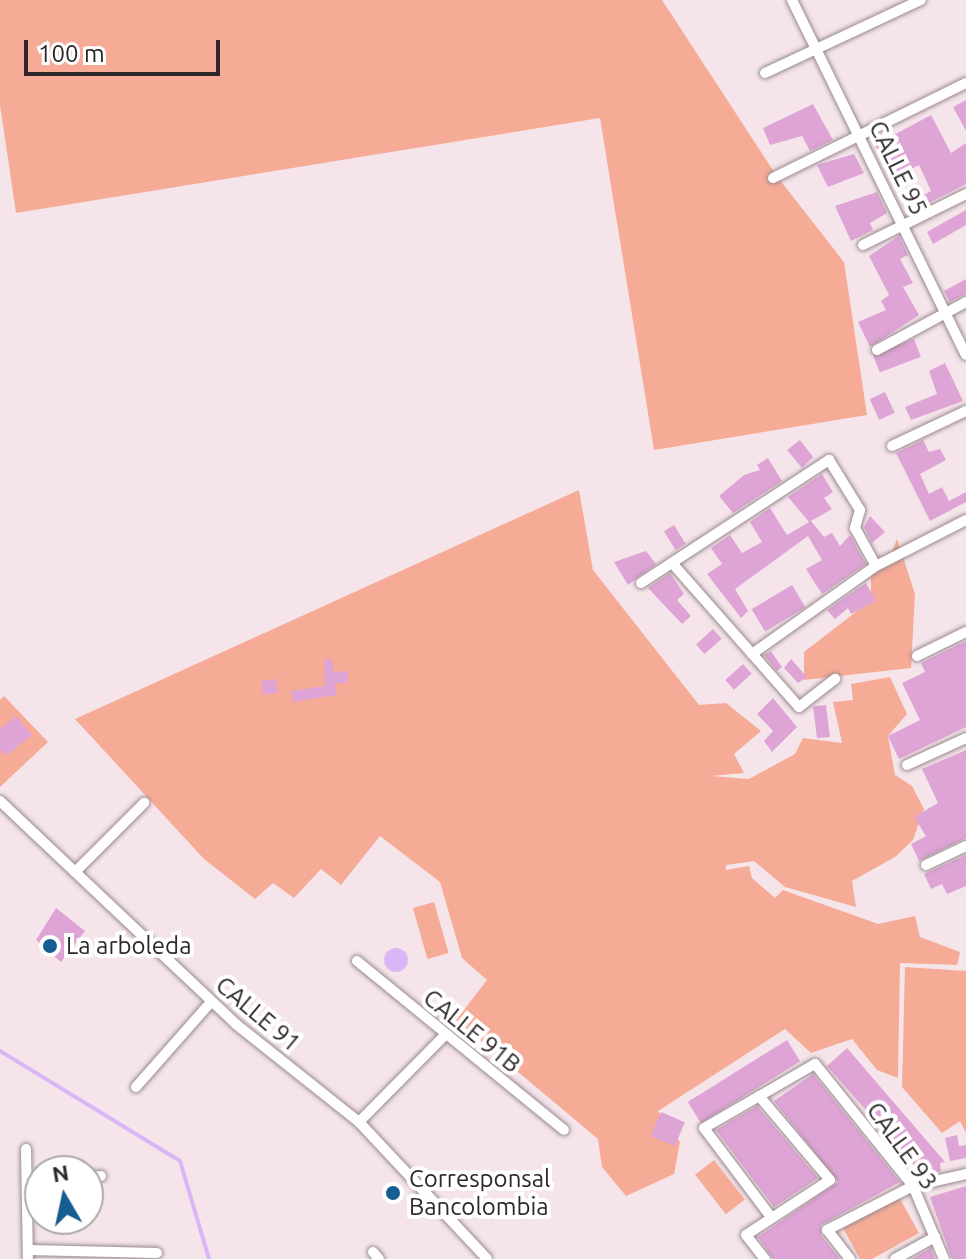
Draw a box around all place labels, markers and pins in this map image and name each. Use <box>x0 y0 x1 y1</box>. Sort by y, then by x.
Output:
place label: La arboleda <box>66 932 191 960</box>
marker: La arboleda <box>41 937 59 955</box>
place label: Corresponsal Bancolombia <box>409 1165 550 1221</box>
marker: Corresponsal Bancolombia <box>384 1184 402 1202</box>

